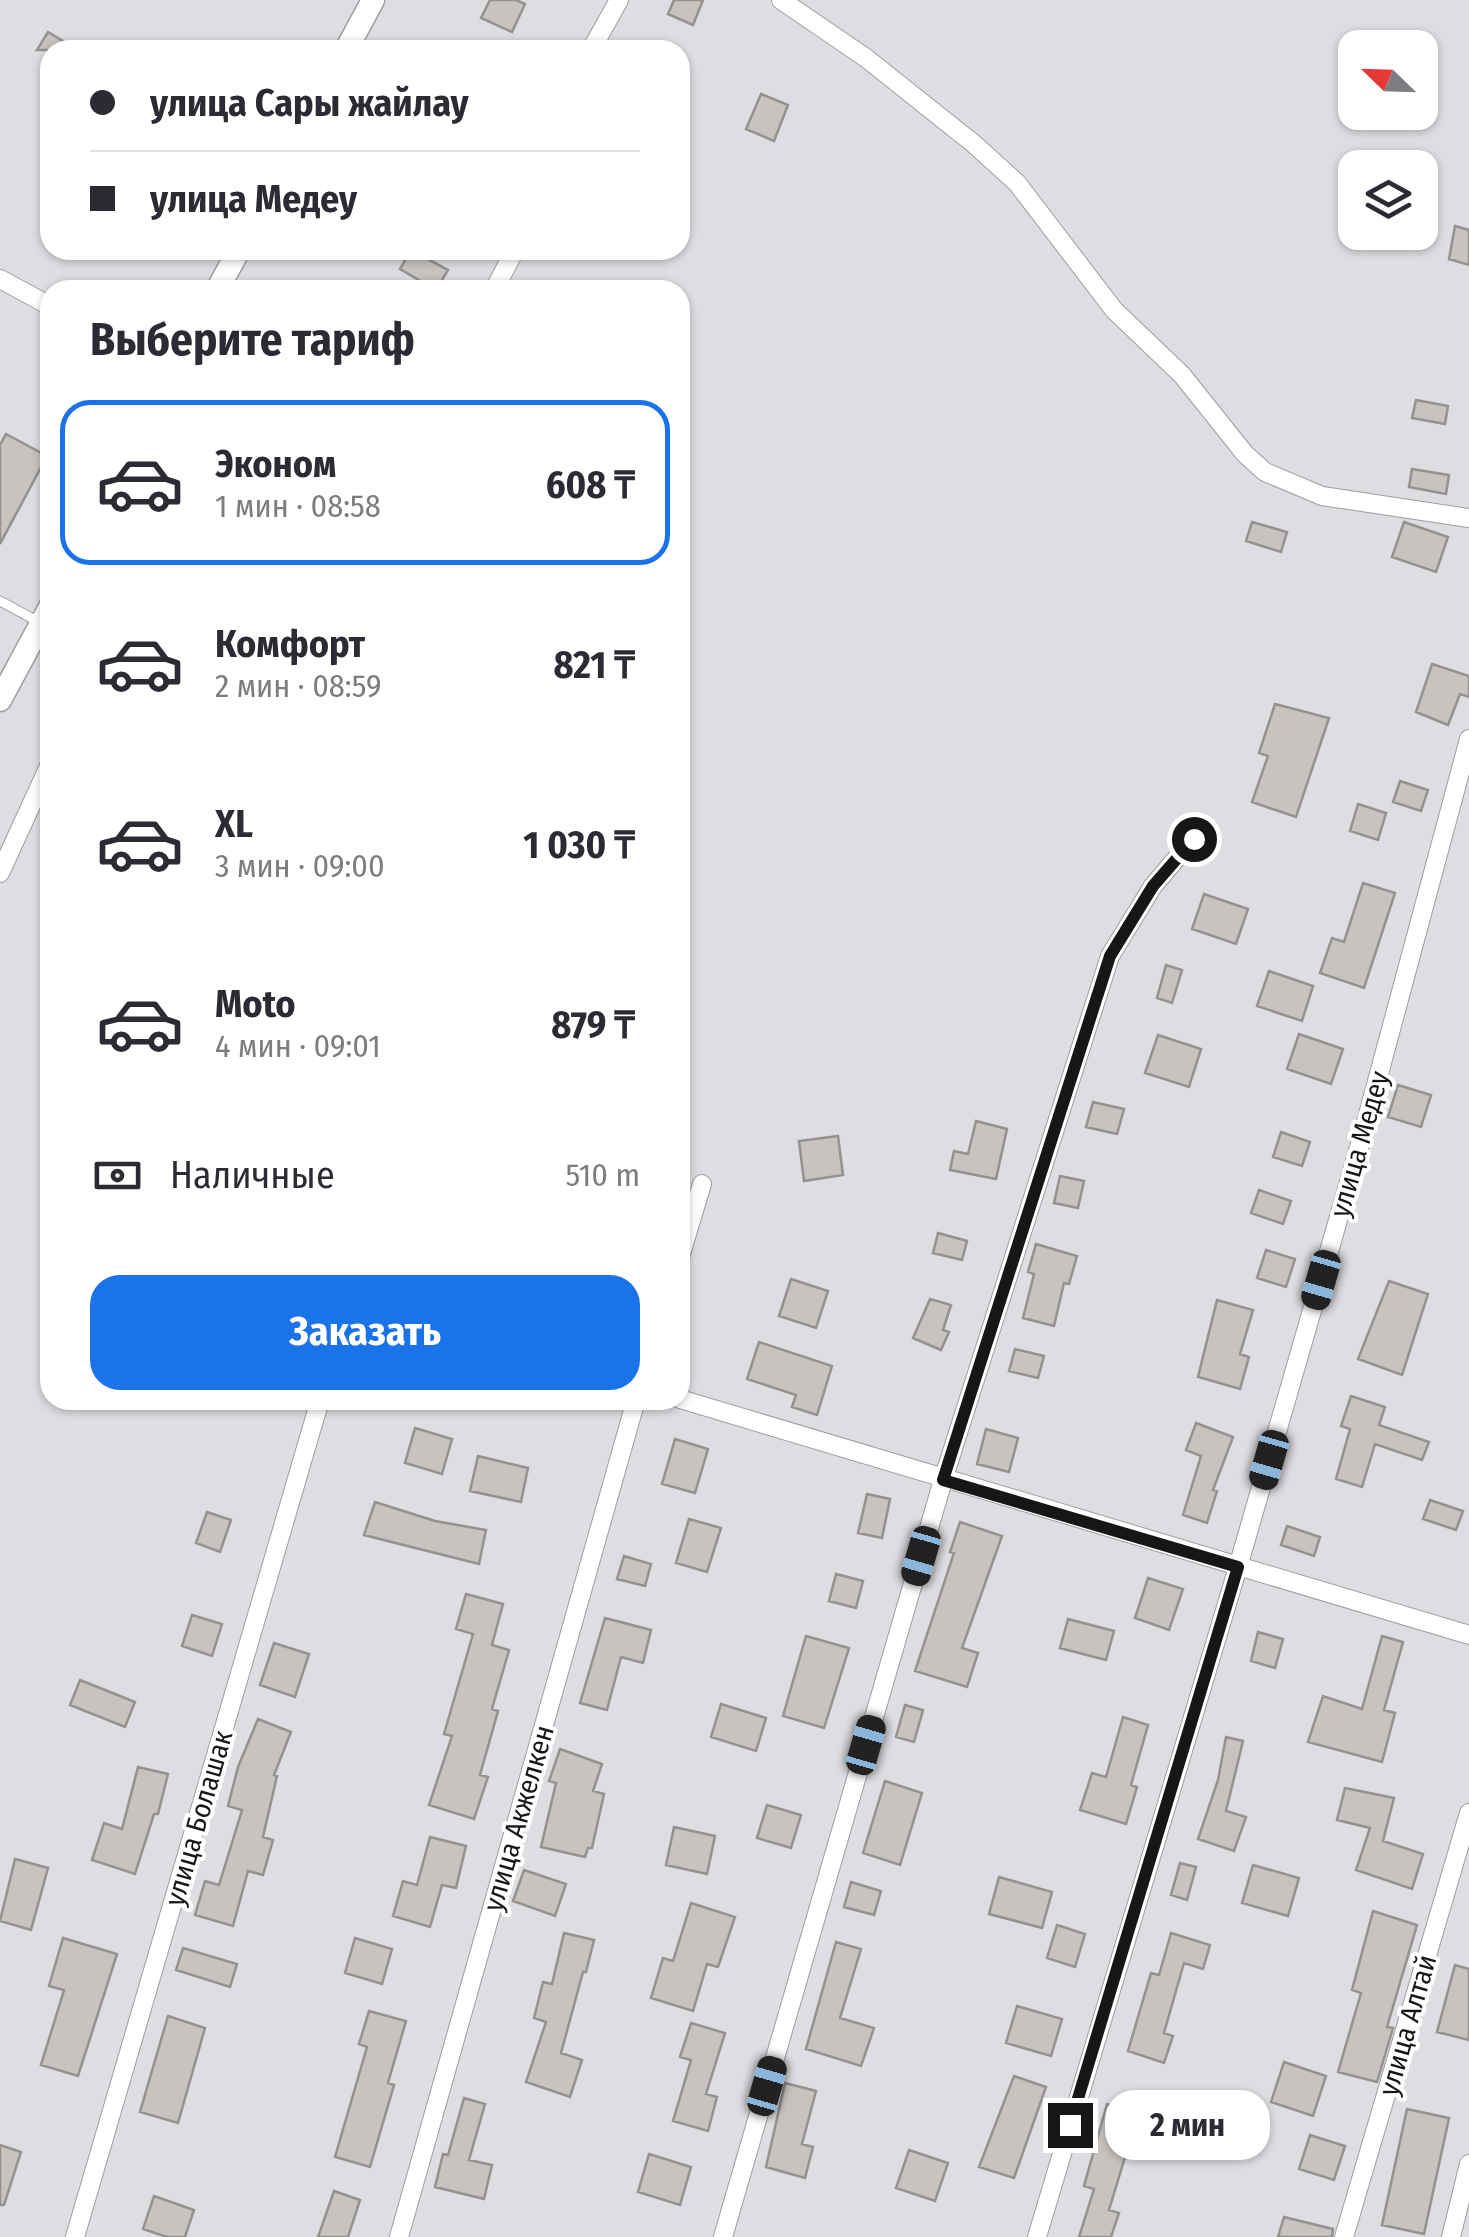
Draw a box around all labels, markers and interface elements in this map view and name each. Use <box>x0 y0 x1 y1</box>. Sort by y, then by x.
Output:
north arrow <box>1338 30 1438 130</box>
map controls <box>1338 30 1438 250</box>
text: улица Сары жайлау <box>150 80 469 126</box>
button: layers <box>1338 150 1438 250</box>
text: улица Медеу <box>150 176 357 222</box>
text: Выберите тариф <box>90 313 415 367</box>
icon: car <box>95 438 185 528</box>
text: Эконом <box>215 441 336 487</box>
text: 608 ₸ <box>546 462 635 508</box>
text: 1 мин · 08:58 <box>215 487 381 525</box>
icon: car <box>95 618 185 708</box>
text: Комфорт <box>215 621 365 667</box>
text: 821 ₸ <box>553 642 635 688</box>
text: 2 мин · 08:59 <box>215 667 382 705</box>
icon: car <box>95 798 185 888</box>
text: XL <box>215 801 253 847</box>
route start <box>1172 817 1217 862</box>
text: 1 030 ₸ <box>523 822 635 868</box>
text: 3 мин · 09:00 <box>215 847 385 885</box>
icon: car <box>95 978 185 1068</box>
text: Moto <box>215 981 296 1027</box>
text: 879 ₸ <box>551 1002 635 1048</box>
text: 4 мин · 09:01 <box>215 1027 381 1065</box>
street label: улица Медеу <box>1323 1067 1396 1221</box>
icon: cash <box>90 1148 145 1203</box>
text: Наличные <box>170 1152 335 1198</box>
text: 510 m <box>566 1156 640 1194</box>
car <box>1298 1247 1344 1313</box>
button: Заказать <box>90 1275 640 1390</box>
car <box>1246 1427 1292 1493</box>
car <box>898 1523 944 1589</box>
car <box>843 1712 889 1778</box>
street label: улица Акжелкен <box>476 1721 561 1915</box>
street label: улица Болашак <box>158 1727 239 1910</box>
street label: улица Алтай <box>1372 1951 1443 2099</box>
car <box>744 2053 790 2119</box>
callout: 2 мин <box>1105 2090 1270 2160</box>
route end <box>1048 2103 1093 2148</box>
text: 2 мин <box>1150 2106 1225 2144</box>

